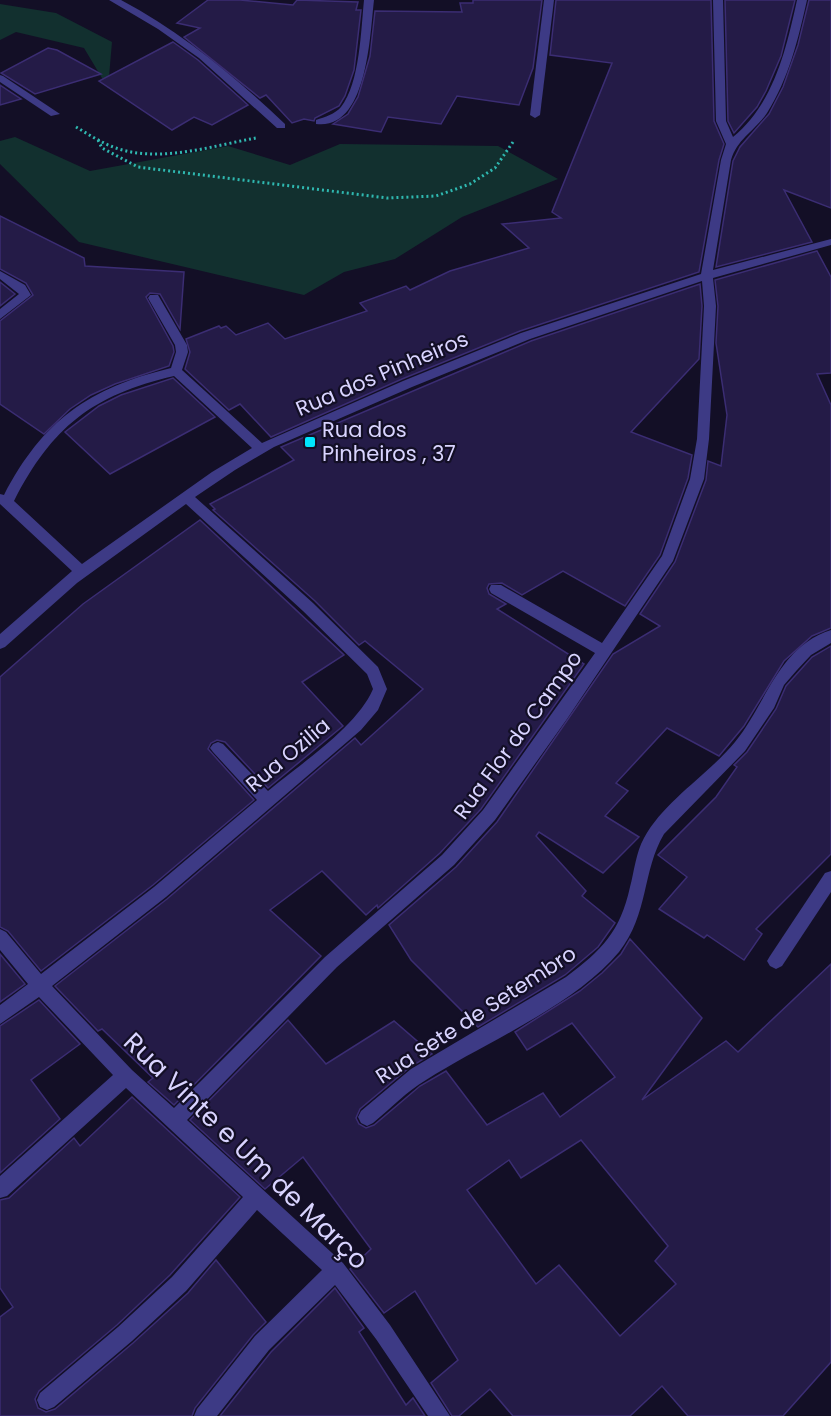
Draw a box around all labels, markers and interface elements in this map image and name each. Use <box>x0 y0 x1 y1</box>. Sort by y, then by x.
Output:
street label: Rua dos Pinheiros <box>291 324 473 423</box>
place label: Rua dos Pinheiros , 37 <box>322 415 456 468</box>
marker: Rua dos Pinheiros , 37 <box>303 435 317 449</box>
street label: Rua Flor do Campo <box>447 645 589 825</box>
street label: Rua Ozilia <box>239 711 336 798</box>
street label: Rua Sete de Setembro <box>370 939 582 1090</box>
street label: Rua Vinte e Um de Março <box>116 1024 376 1278</box>

